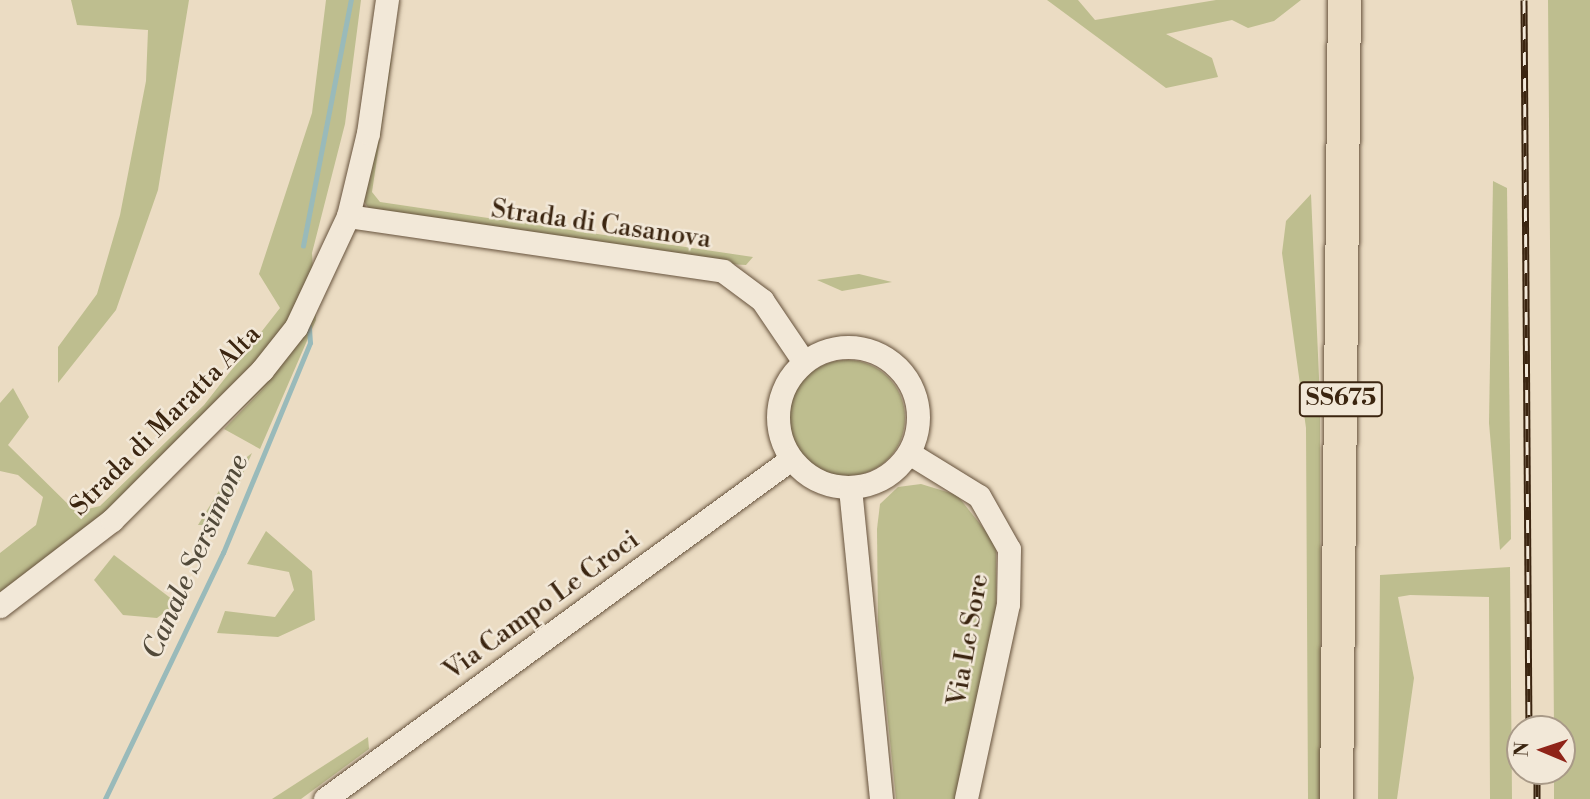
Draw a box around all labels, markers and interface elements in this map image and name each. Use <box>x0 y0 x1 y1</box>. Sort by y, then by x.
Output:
street label: Strada di Casanova <box>489 194 713 256</box>
street label: Strada di Maratta Alta <box>64 319 268 523</box>
road number: SS675 <box>1297 378 1385 420</box>
water label: Canale Sersimone <box>136 450 256 664</box>
street label: Via Campo Le Croci <box>438 525 646 687</box>
street label: Via Le Sore <box>942 572 996 708</box>
north arrow <box>1506 715 1576 785</box>
text: N <box>1510 741 1534 757</box>

